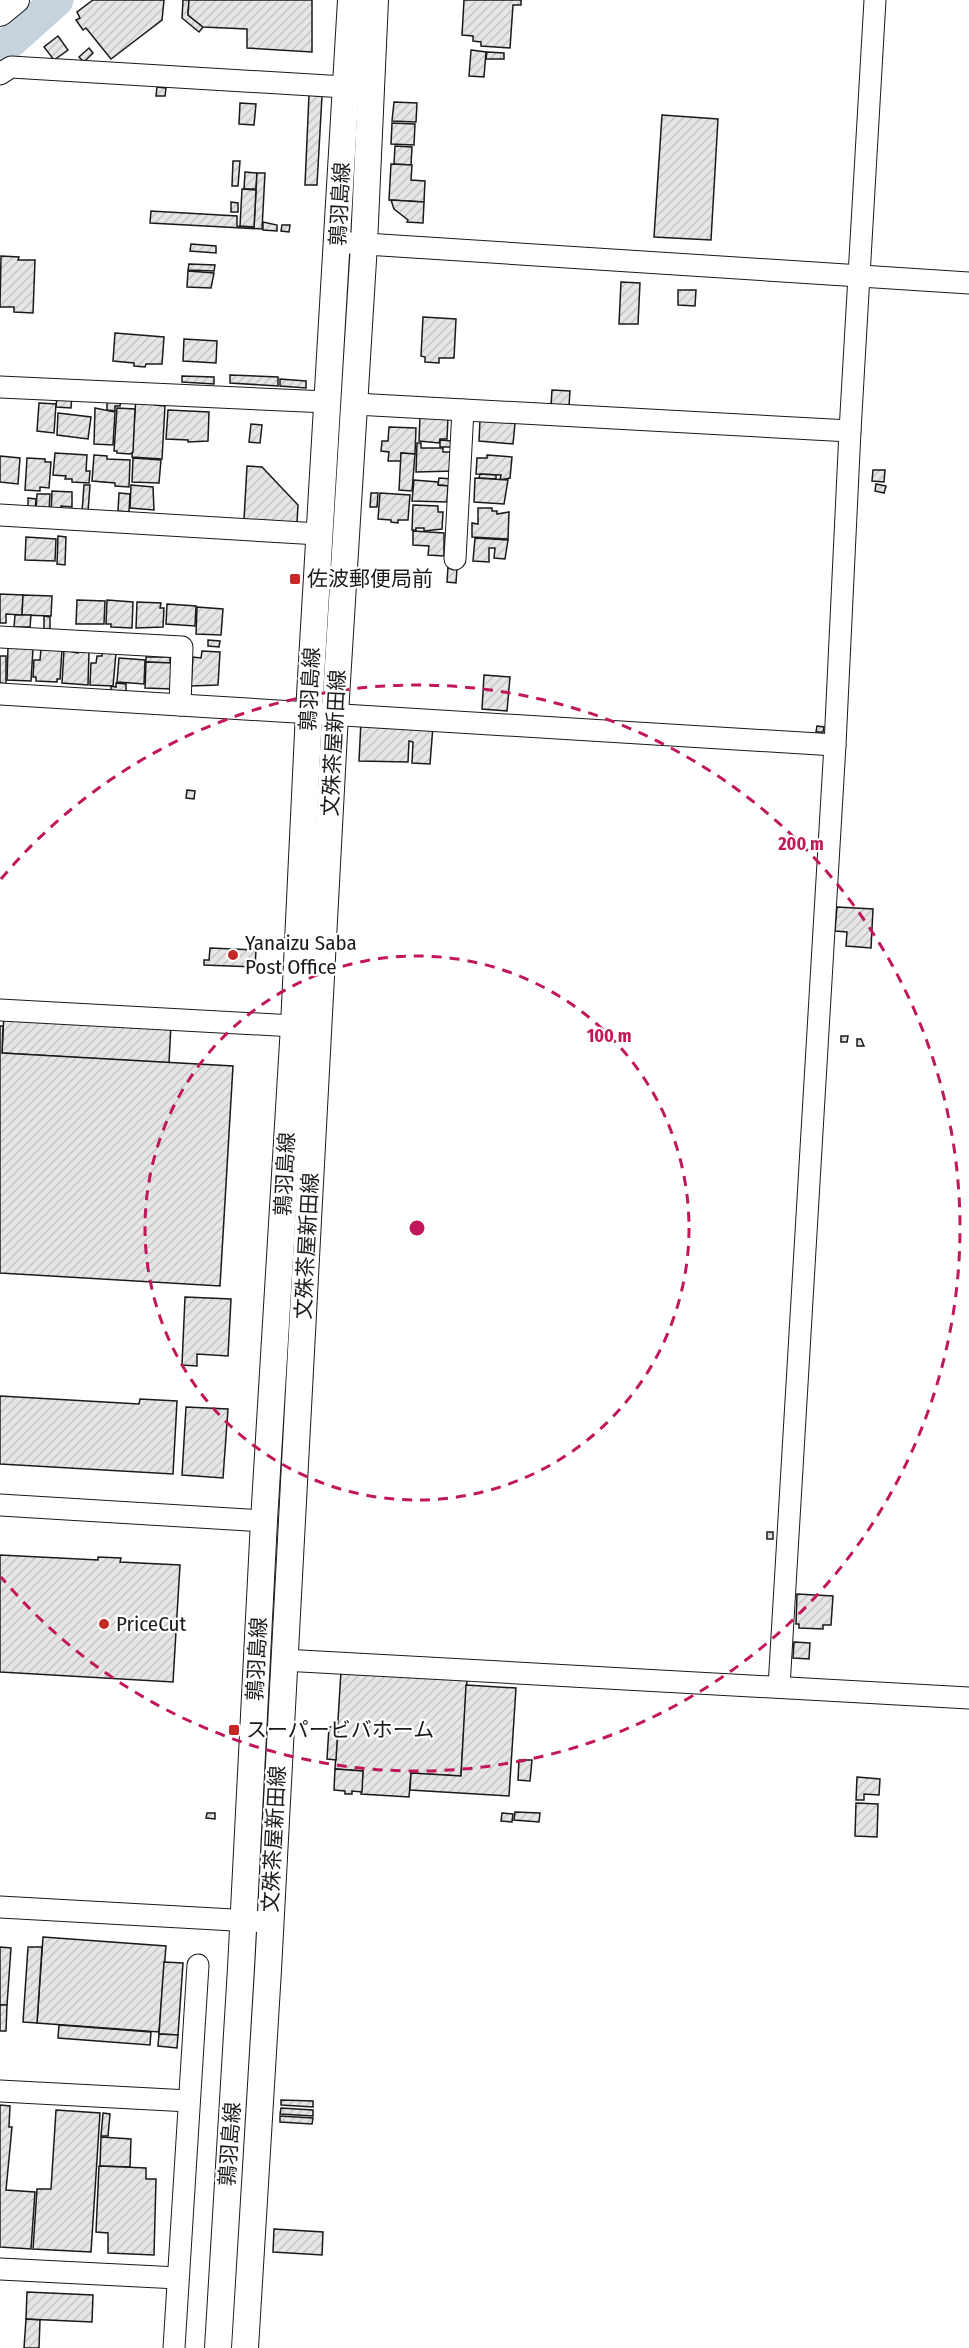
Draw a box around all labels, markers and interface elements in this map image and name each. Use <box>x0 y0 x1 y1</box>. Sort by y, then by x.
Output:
street label: 鶉羽島線 <box>325 161 355 247</box>
place label: 佐波郵便局前 <box>307 566 433 592</box>
marker: 佐波郵便局前 <box>288 572 302 586</box>
street label: 鶉羽島線 <box>295 646 325 732</box>
street label: 文殊茶屋新田線 <box>317 669 351 817</box>
text: 200 m <box>777 833 824 855</box>
place label: Yanaizu Saba Post Office <box>245 930 357 980</box>
marker: Yanaizu Saba Post Office <box>226 948 240 962</box>
text: 100 m <box>587 1025 631 1047</box>
street label: 鶉羽島線 <box>270 1131 300 1217</box>
street label: 文殊茶屋新田線 <box>290 1172 324 1320</box>
centre of rings <box>407 1218 427 1238</box>
place label: PriceCut <box>116 1611 186 1637</box>
street label: 鶉羽島線 <box>242 1616 272 1702</box>
marker: PriceCut <box>97 1617 111 1631</box>
place label: スーパービバホーム <box>246 1717 434 1743</box>
marker: スーパービバホーム <box>227 1723 241 1737</box>
street label: 文殊茶屋新田線 <box>257 1765 291 1913</box>
street label: 鶉羽島線 <box>214 2101 246 2187</box>

